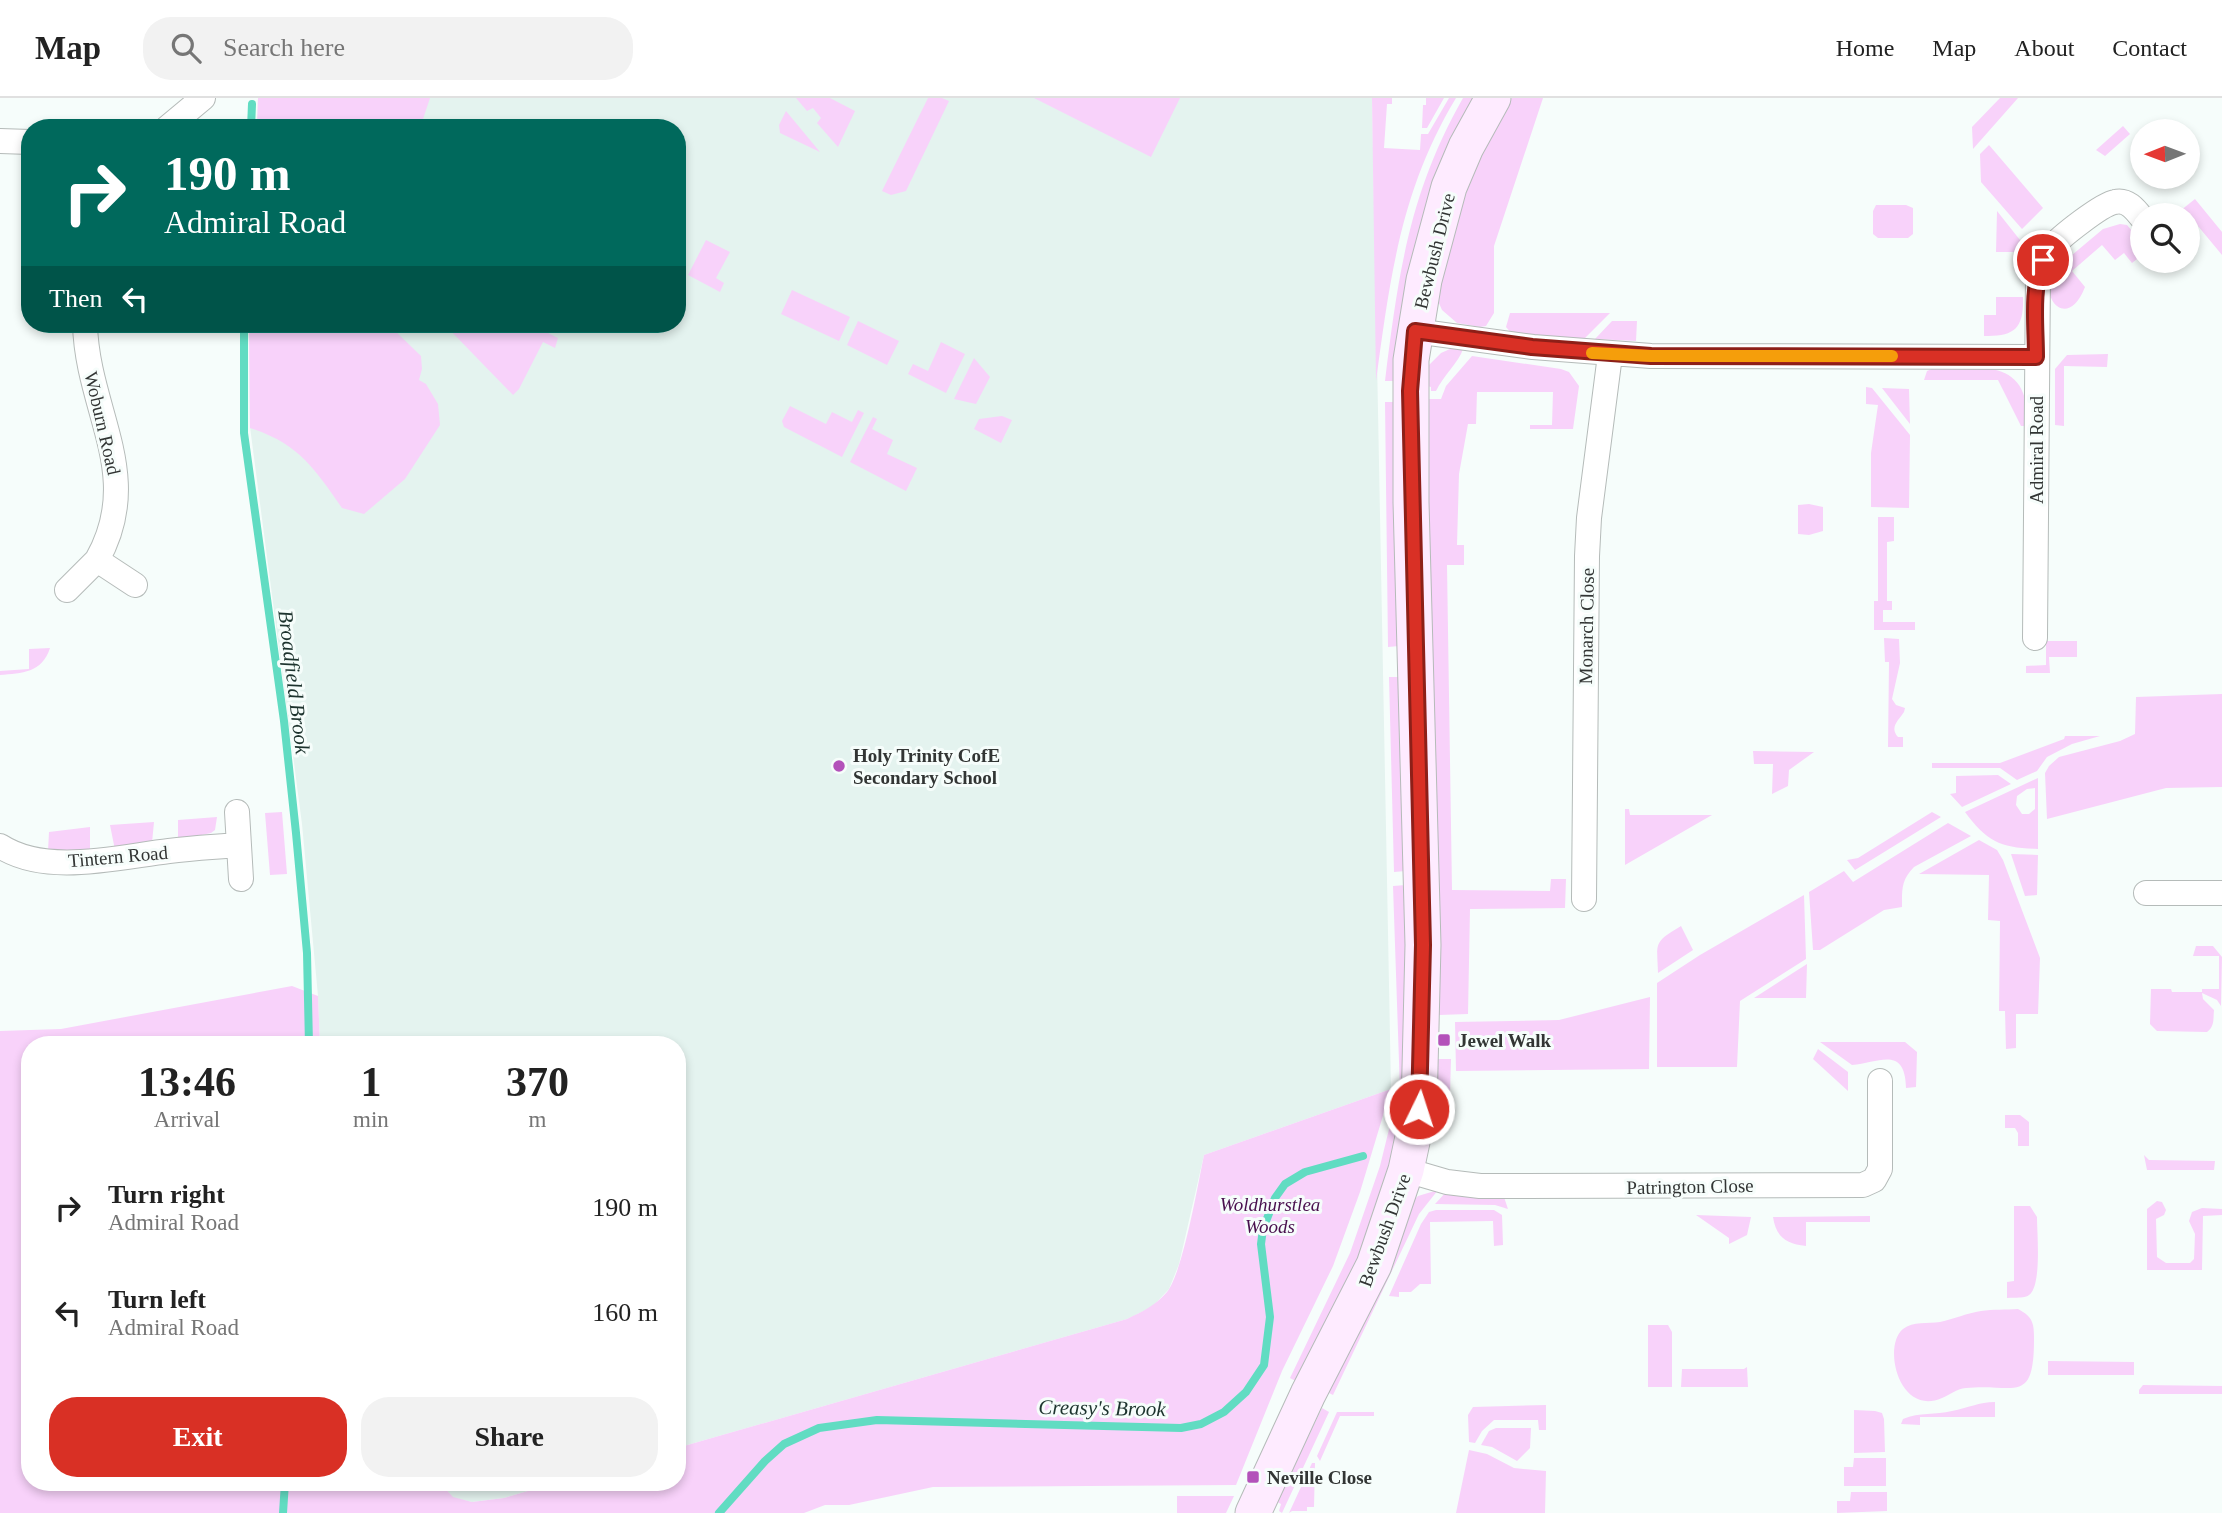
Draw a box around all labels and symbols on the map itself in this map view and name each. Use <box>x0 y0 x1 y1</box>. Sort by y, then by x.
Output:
north arrow <box>2130 119 2200 189</box>
street label: Bewbush Drive <box>1410 191 1459 311</box>
pin <box>2013 230 2073 290</box>
street label: Woburn Road <box>80 369 125 477</box>
street label: Admiral Road <box>2026 395 2047 504</box>
street label: Monarch Close <box>1575 568 1598 684</box>
water label: Broadfield Brook <box>273 609 315 756</box>
place label: Holy Trinity CofE Secondary School <box>853 745 1000 788</box>
marker: Holy Trinity CofE Secondary School <box>831 758 847 774</box>
street label: Tintern Road <box>67 842 169 871</box>
place label: Jewel Walk <box>1458 1030 1552 1051</box>
marker: Jewel Walk <box>1436 1032 1452 1048</box>
position arrow <box>1382 1072 1456 1146</box>
street label: Bewbush Drive <box>1354 1171 1415 1290</box>
street label: Patrington Close <box>1626 1175 1754 1198</box>
park label: Woldhurstlea Woods <box>1220 1194 1320 1237</box>
water label: Creasy's Brook <box>1038 1395 1166 1421</box>
place label: Neville Close <box>1267 1467 1372 1488</box>
marker: Neville Close <box>1245 1469 1261 1485</box>

